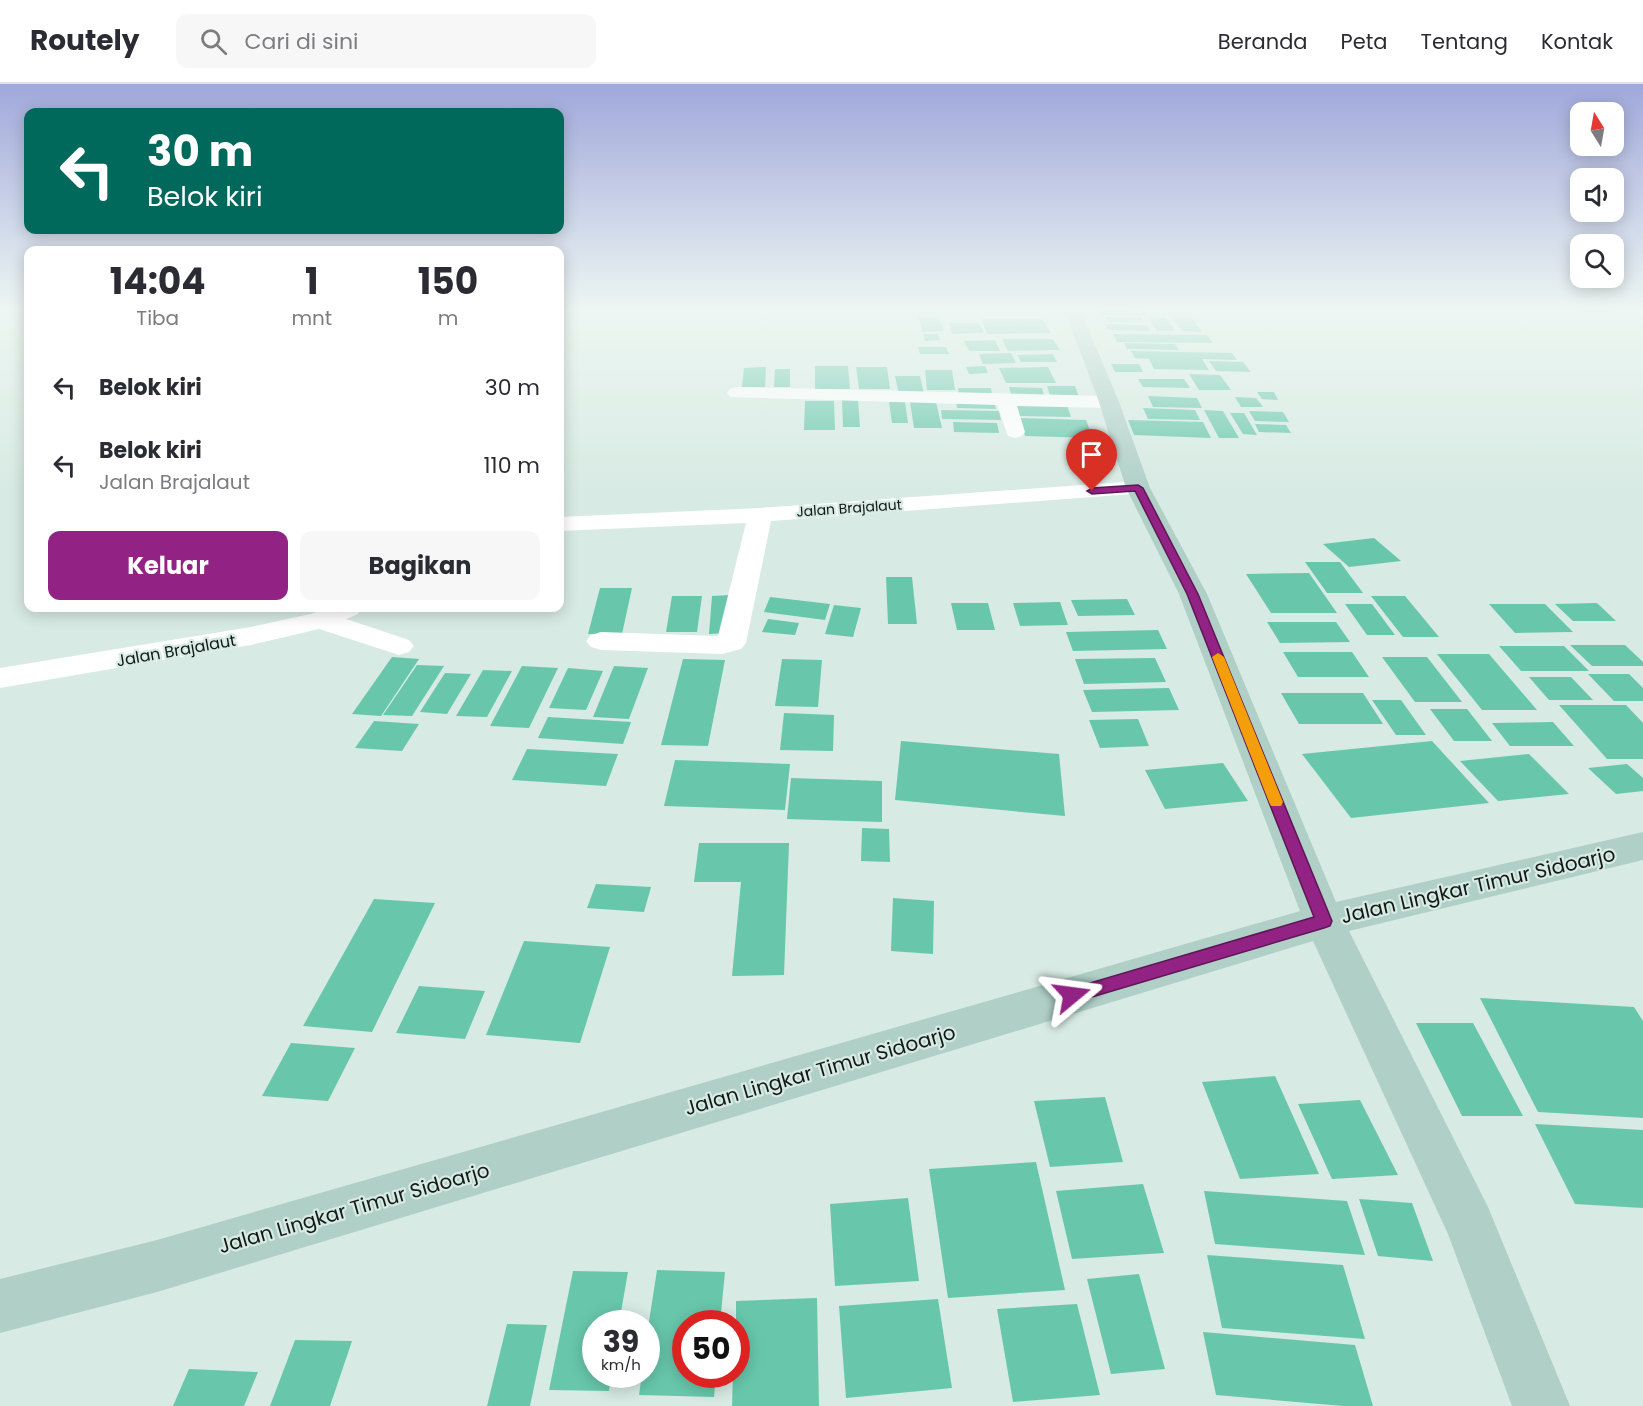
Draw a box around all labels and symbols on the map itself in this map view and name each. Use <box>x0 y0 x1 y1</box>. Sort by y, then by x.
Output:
north arrow <box>1570 102 1624 156</box>
pin <box>1066 429 1117 491</box>
street label: Jalan Brajalaut <box>796 494 902 522</box>
street label: Jalan Brajalaut <box>115 629 238 672</box>
street label: Jalan Lingkar Timur Sidoarjo <box>1338 840 1618 930</box>
position arrow <box>1040 963 1104 1027</box>
street label: Jalan Lingkar Timur Sidoarjo <box>681 1018 959 1122</box>
street label: Jalan Lingkar Timur Sidoarjo <box>215 1156 493 1260</box>
speed limit sign: 50 <box>672 1310 750 1388</box>

